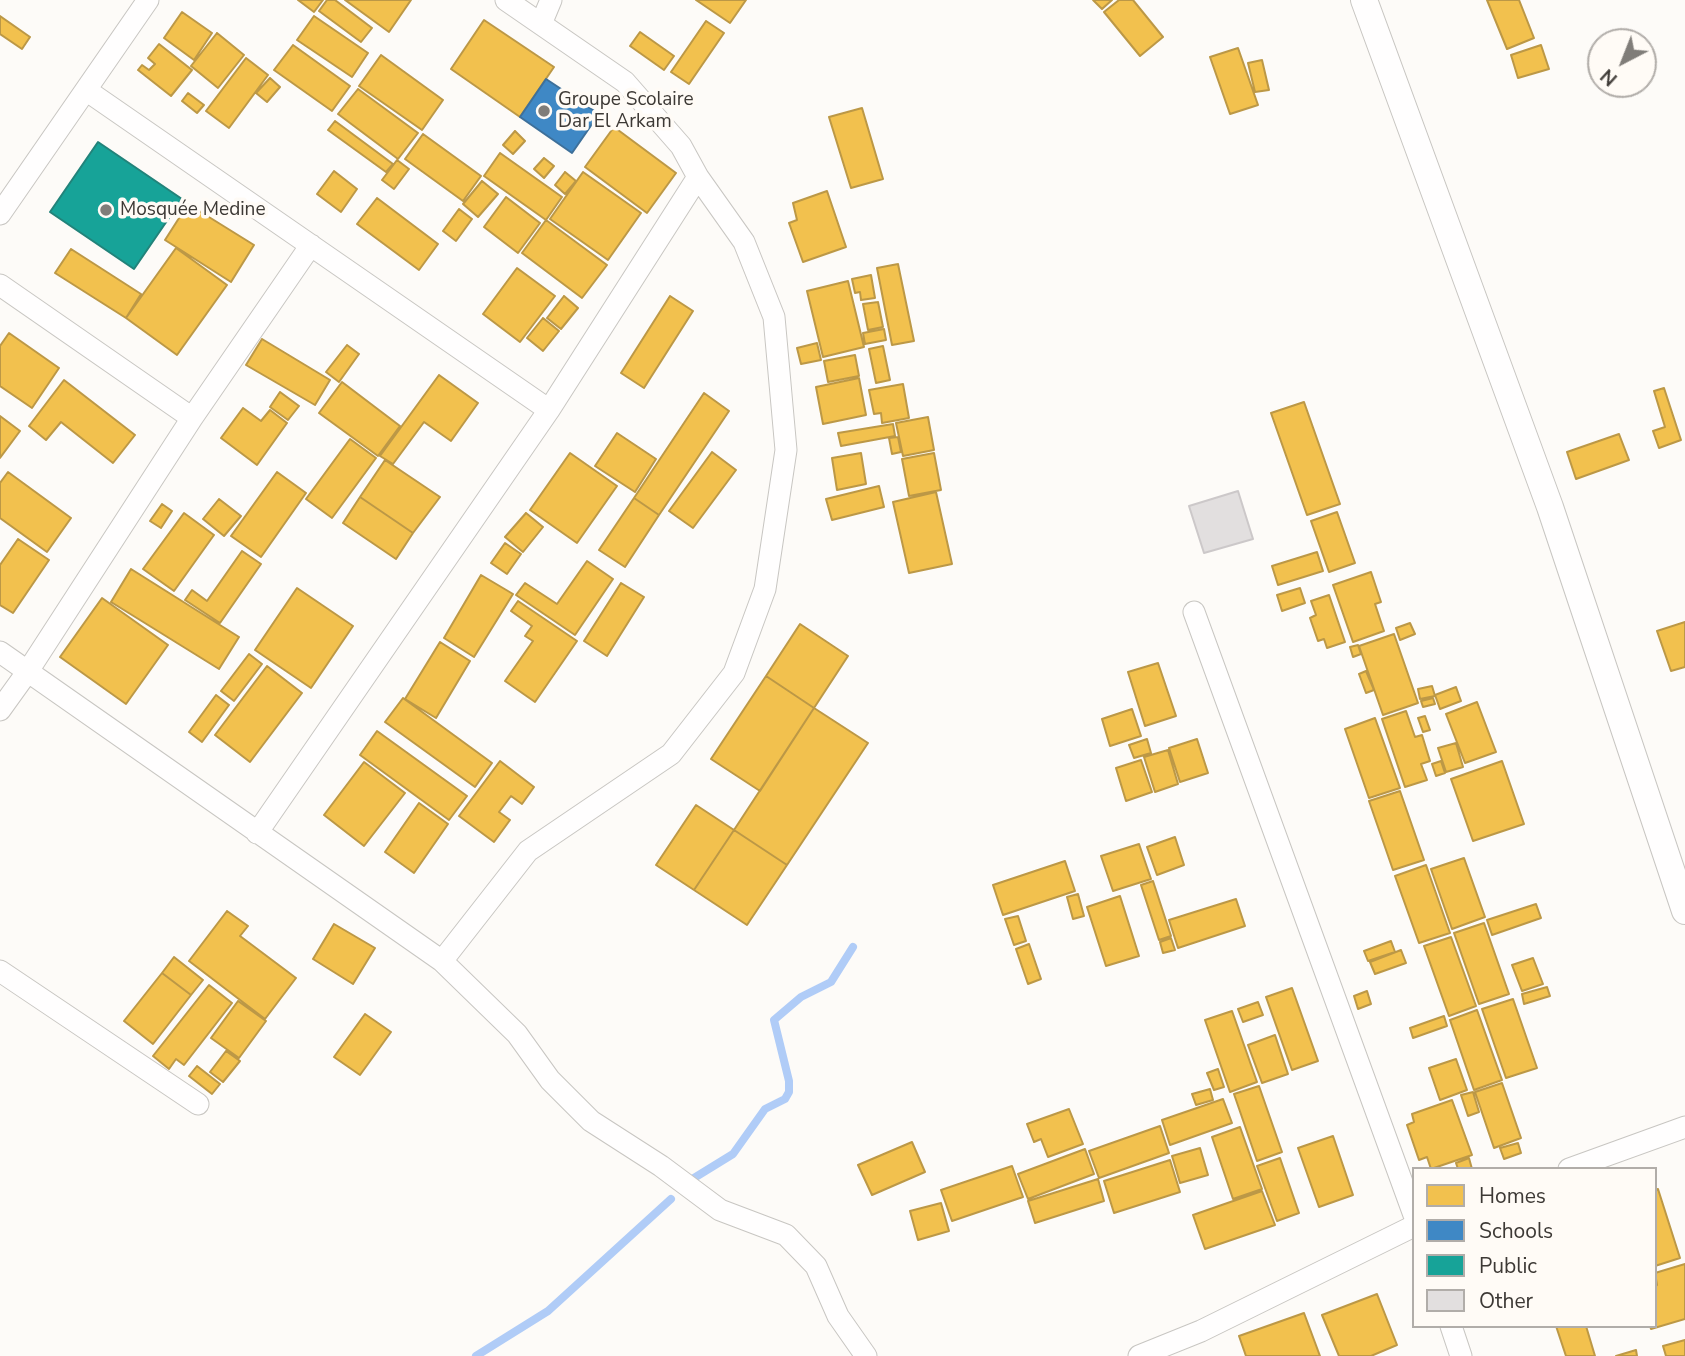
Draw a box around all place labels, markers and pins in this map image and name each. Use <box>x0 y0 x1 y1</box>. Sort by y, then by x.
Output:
place label: Groupe Scolaire Dar El Arkam <box>558 89 694 133</box>
marker: Groupe Scolaire Dar El Arkam <box>536 103 552 119</box>
place label: Mosquée Medine <box>120 199 266 221</box>
marker: Mosquée Medine <box>98 202 114 218</box>

